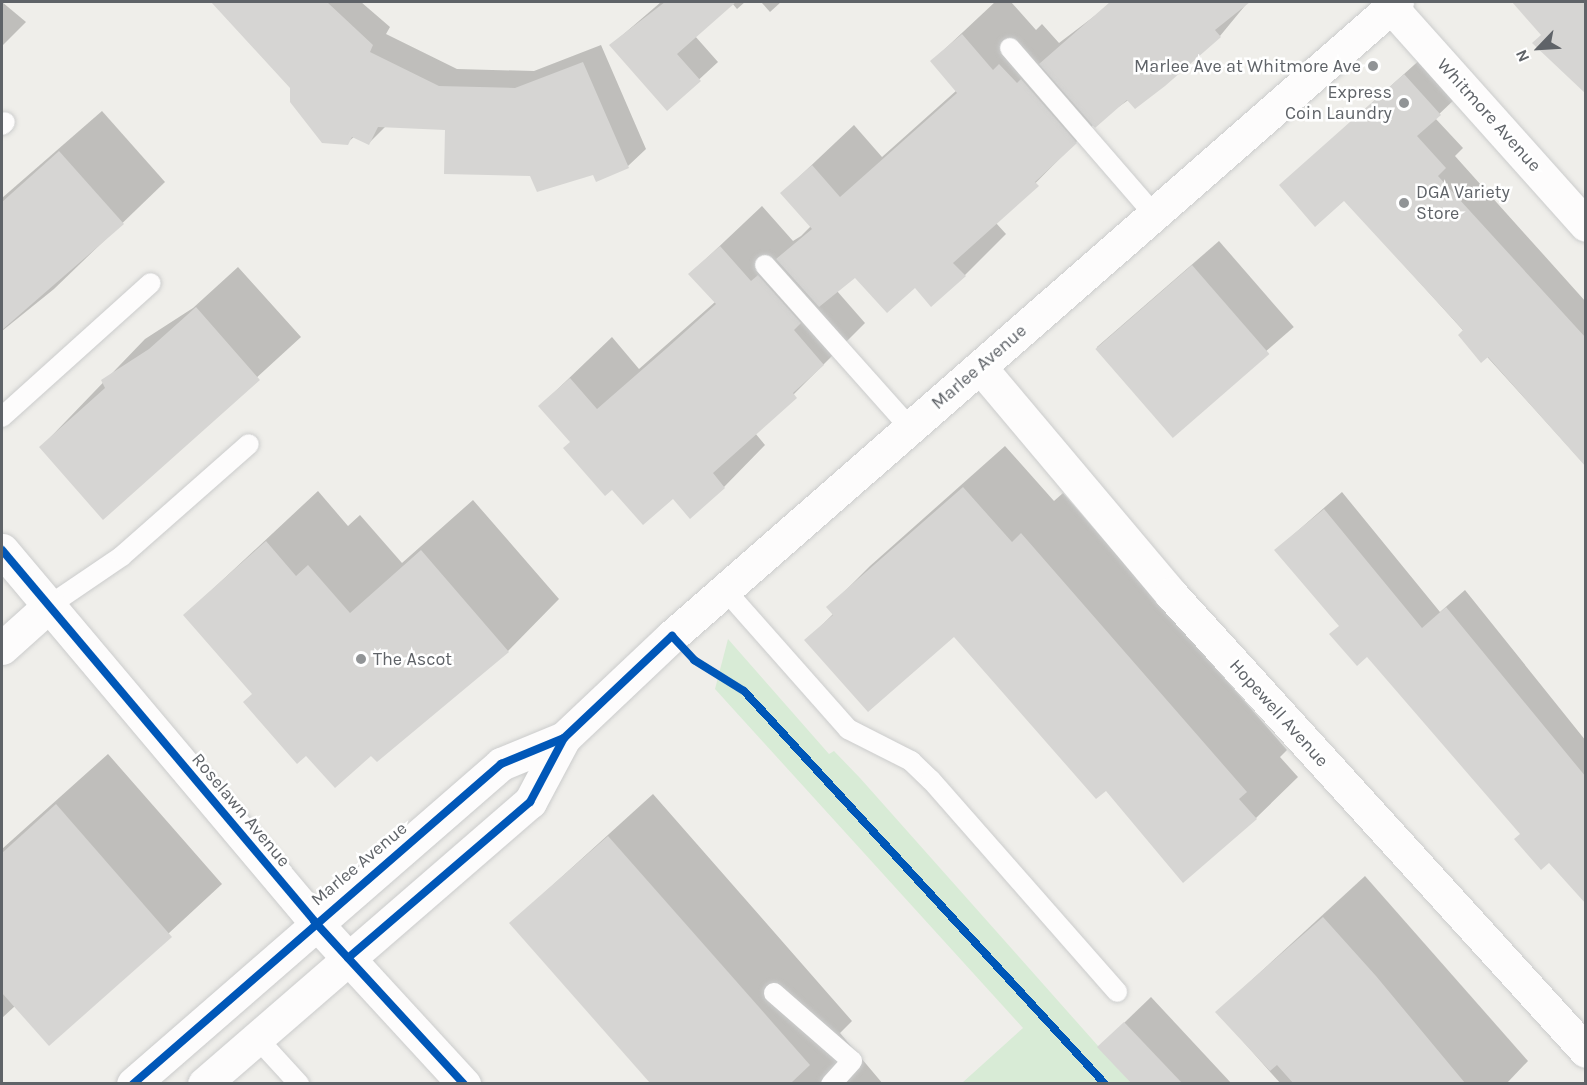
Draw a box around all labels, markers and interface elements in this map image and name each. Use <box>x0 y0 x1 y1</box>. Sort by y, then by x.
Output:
north arrow <box>1509 18 1569 78</box>
text: N <box>1511 47 1533 65</box>
street label: Whitmore Avenue <box>1432 54 1546 176</box>
place label: Marlee Ave at Whitmore Ave <box>1134 55 1361 77</box>
marker: Marlee Ave at Whitmore Ave <box>1366 59 1380 73</box>
place label: Express Coin Laundry <box>1285 82 1392 124</box>
marker: Express Coin Laundry <box>1397 96 1411 110</box>
place label: DGA Variety Store <box>1416 182 1510 224</box>
marker: DGA Variety Store <box>1397 196 1411 210</box>
street label: Marlee Avenue <box>927 320 1031 414</box>
place label: The Ascot <box>373 648 452 670</box>
marker: The Ascot <box>354 652 368 666</box>
street label: Hopewell Avenue <box>1225 655 1333 771</box>
street label: Roselawn Avenue <box>187 749 295 871</box>
street label: Marlee Avenue <box>307 818 411 910</box>

